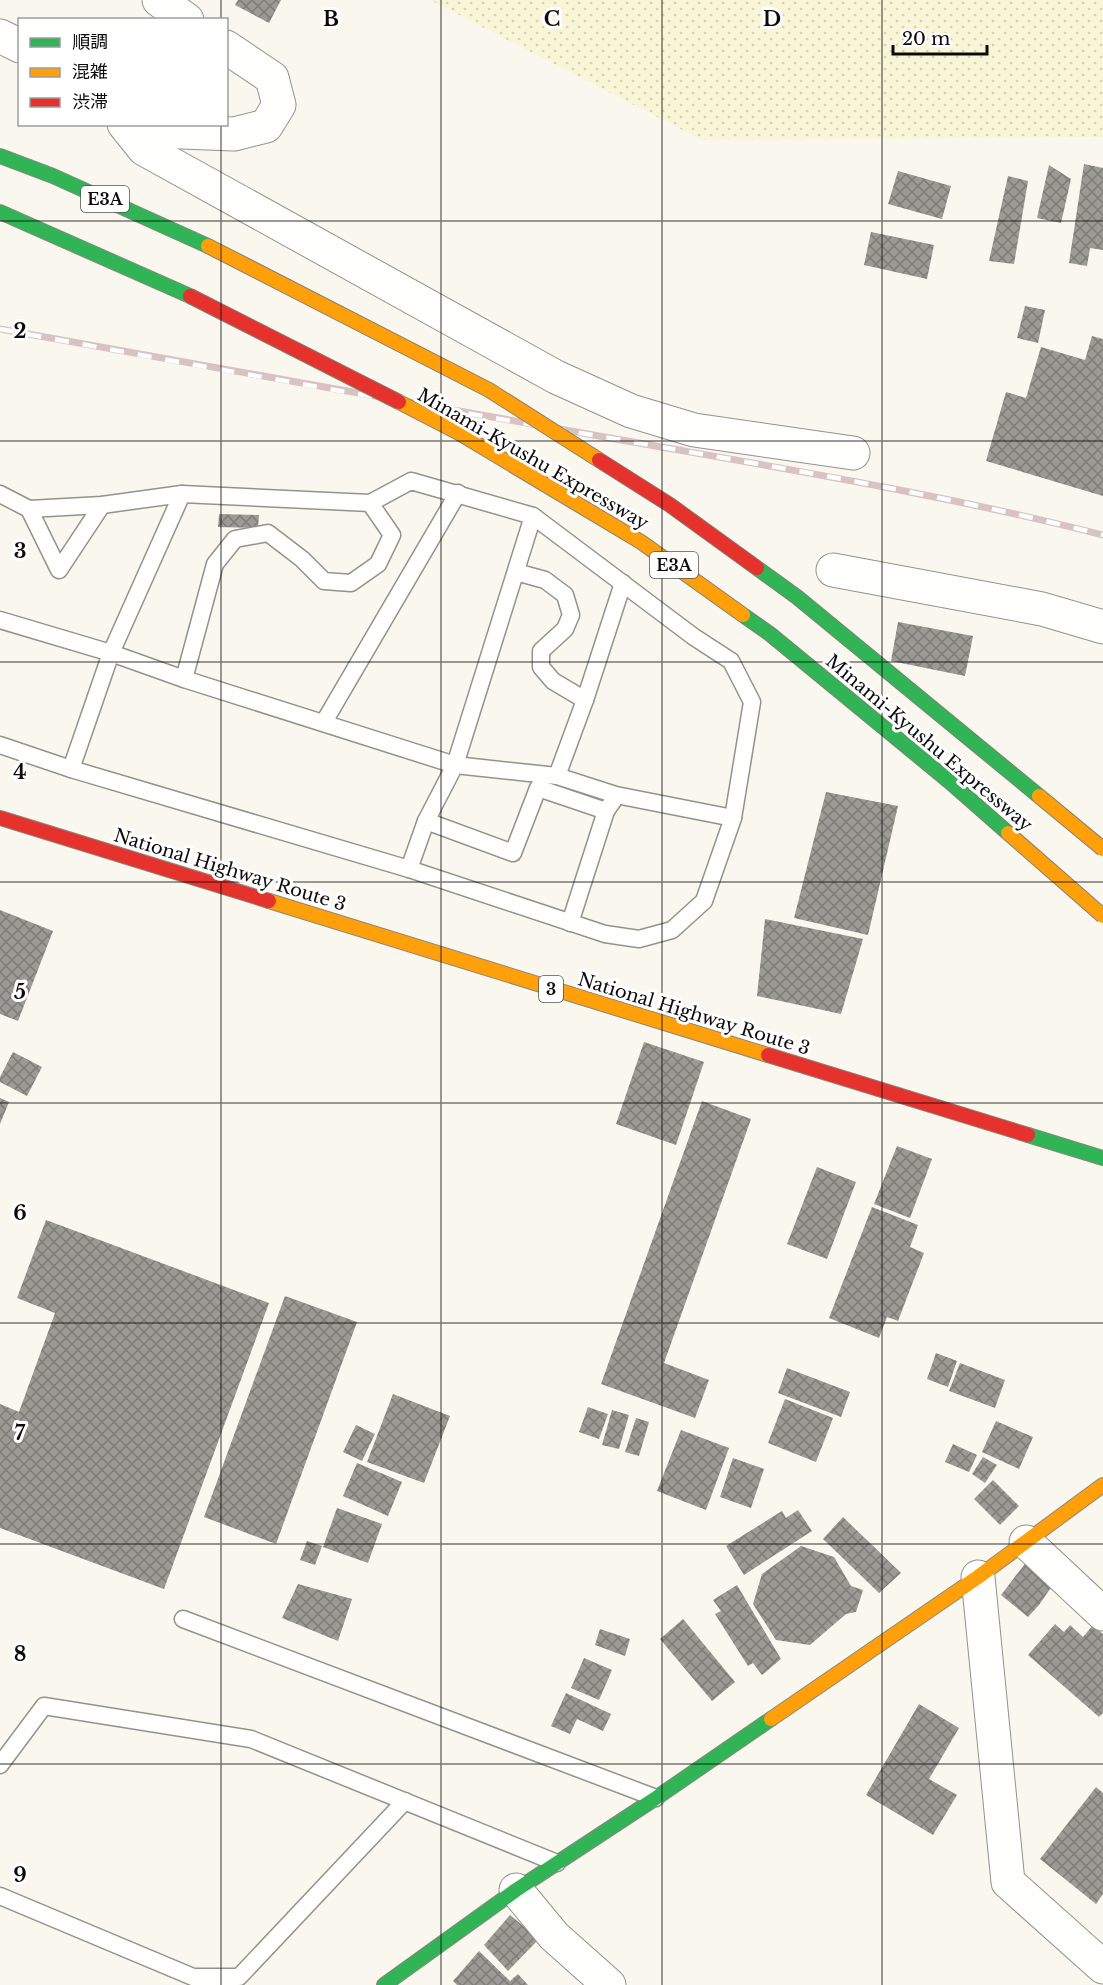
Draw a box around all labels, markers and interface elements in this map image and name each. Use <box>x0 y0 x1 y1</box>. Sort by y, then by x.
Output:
text: B <box>323 7 339 31</box>
text: C <box>544 7 560 31</box>
text: D <box>763 7 781 31</box>
legend <box>18 18 228 126</box>
scale bar <box>893 18 988 56</box>
text: 20 m <box>902 28 950 50</box>
text: 順調 <box>72 31 108 53</box>
text: 混雑 <box>72 61 108 83</box>
text: 渋滞 <box>72 91 108 113</box>
road number: E3A <box>81 186 129 212</box>
text: 2 <box>13 319 27 343</box>
street label: Minami-Kyushu Expressway <box>414 384 653 535</box>
text: 3 <box>14 539 26 563</box>
road number: E3A <box>650 552 698 578</box>
street label: Minami-Kyushu Expressway <box>821 650 1037 836</box>
text: 4 <box>13 760 27 784</box>
street label: National Highway Route 3 <box>111 824 349 916</box>
street label: National Highway Route 3 <box>575 968 813 1060</box>
road number: 3 <box>539 976 563 1002</box>
text: 5 <box>14 980 26 1004</box>
text: 6 <box>13 1201 27 1225</box>
text: 7 <box>15 1421 26 1445</box>
text: 8 <box>14 1642 26 1666</box>
text: 9 <box>13 1863 27 1887</box>

